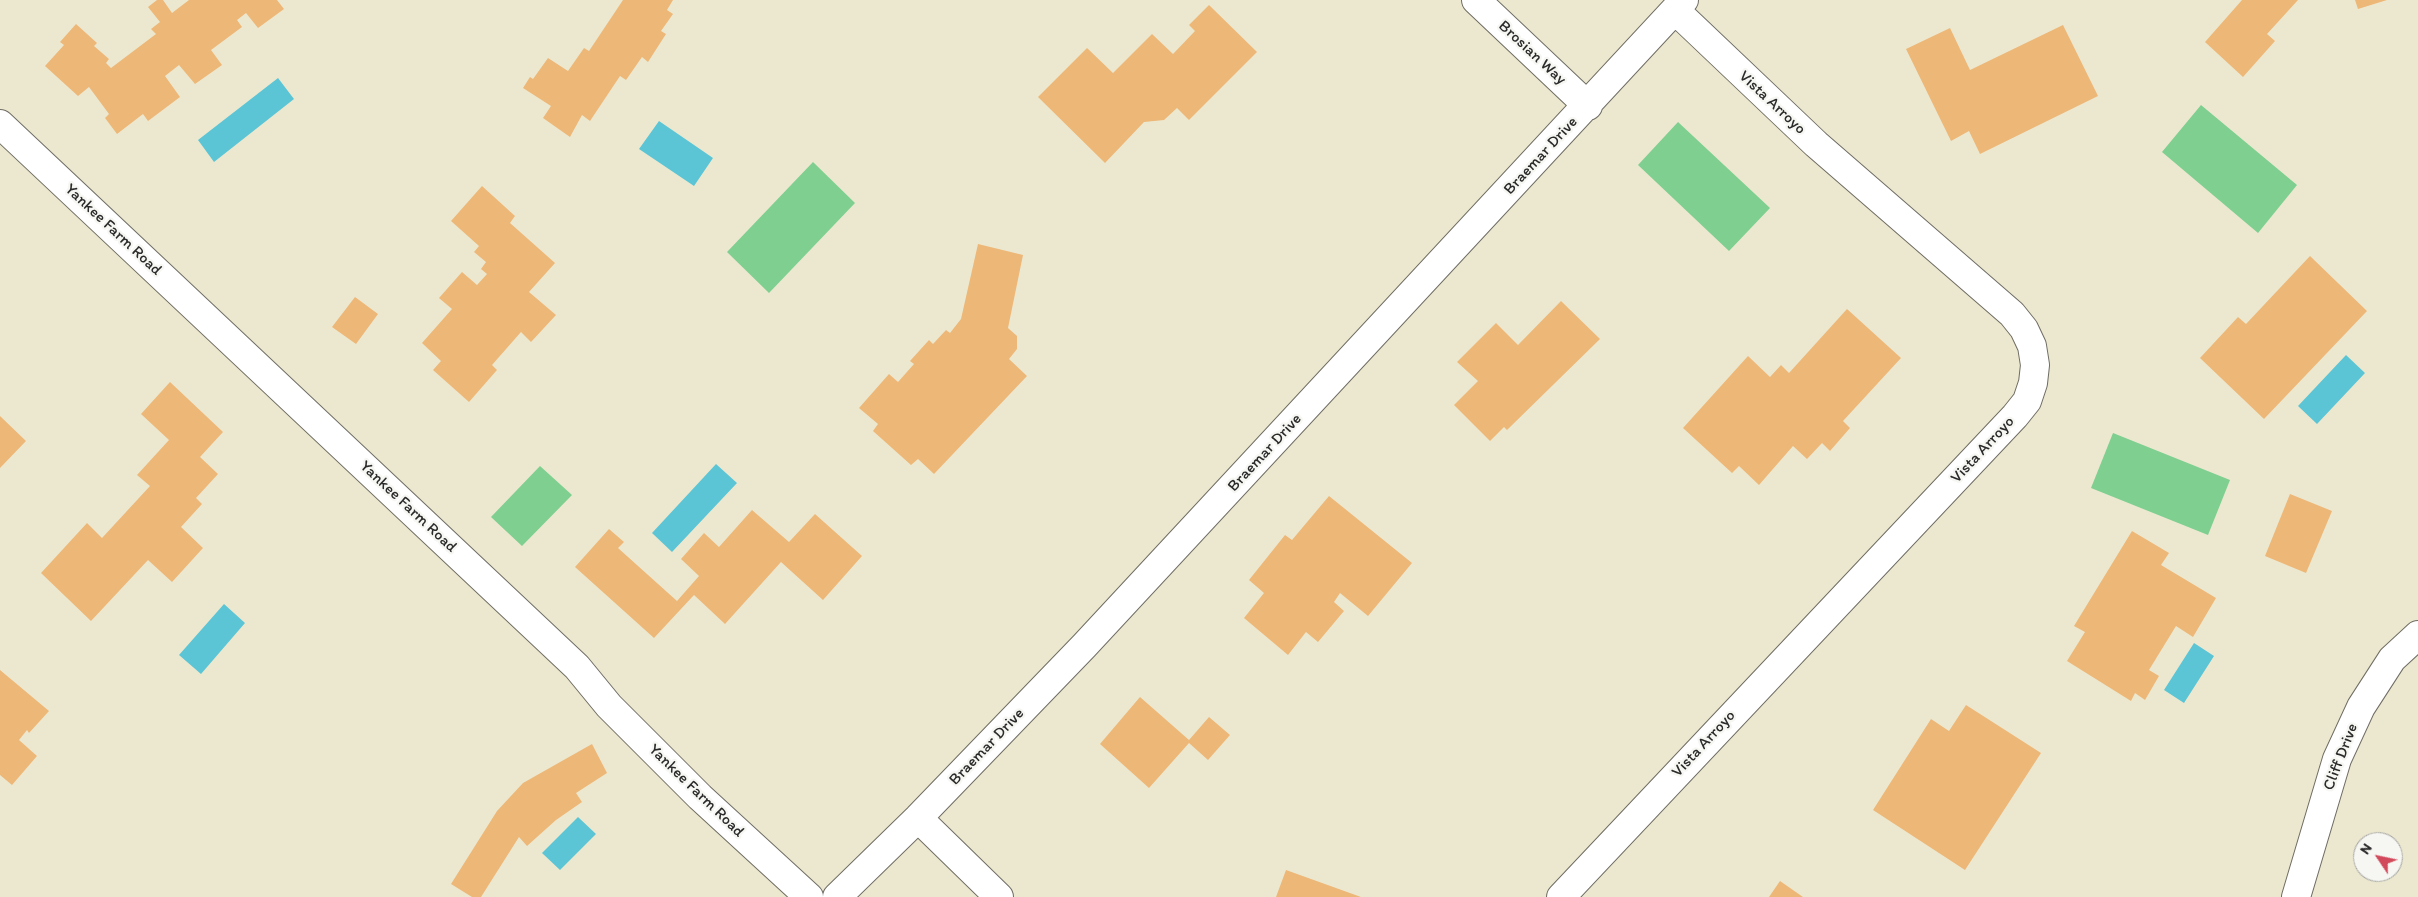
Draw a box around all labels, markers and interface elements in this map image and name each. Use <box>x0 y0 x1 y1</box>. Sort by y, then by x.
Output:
street label: Brosian Way <box>1494 17 1570 89</box>
street label: Vista Arroyo <box>1735 67 1809 139</box>
street label: Braemar Drive <box>1500 113 1582 199</box>
street label: Yankee Farm Road <box>60 180 166 280</box>
street label: Braemar Drive <box>1224 410 1306 496</box>
street label: Vista Arroyo <box>1947 413 2019 487</box>
street label: Yankee Farm Road <box>355 457 461 557</box>
street label: Braemar Drive <box>945 704 1029 790</box>
street label: Vista Arroyo <box>1668 707 1740 781</box>
street label: Cliff Drive <box>2319 721 2363 793</box>
street label: Yankee Farm Road <box>644 740 748 842</box>
north arrow <box>2353 832 2403 882</box>
text: N <box>2356 840 2376 858</box>

